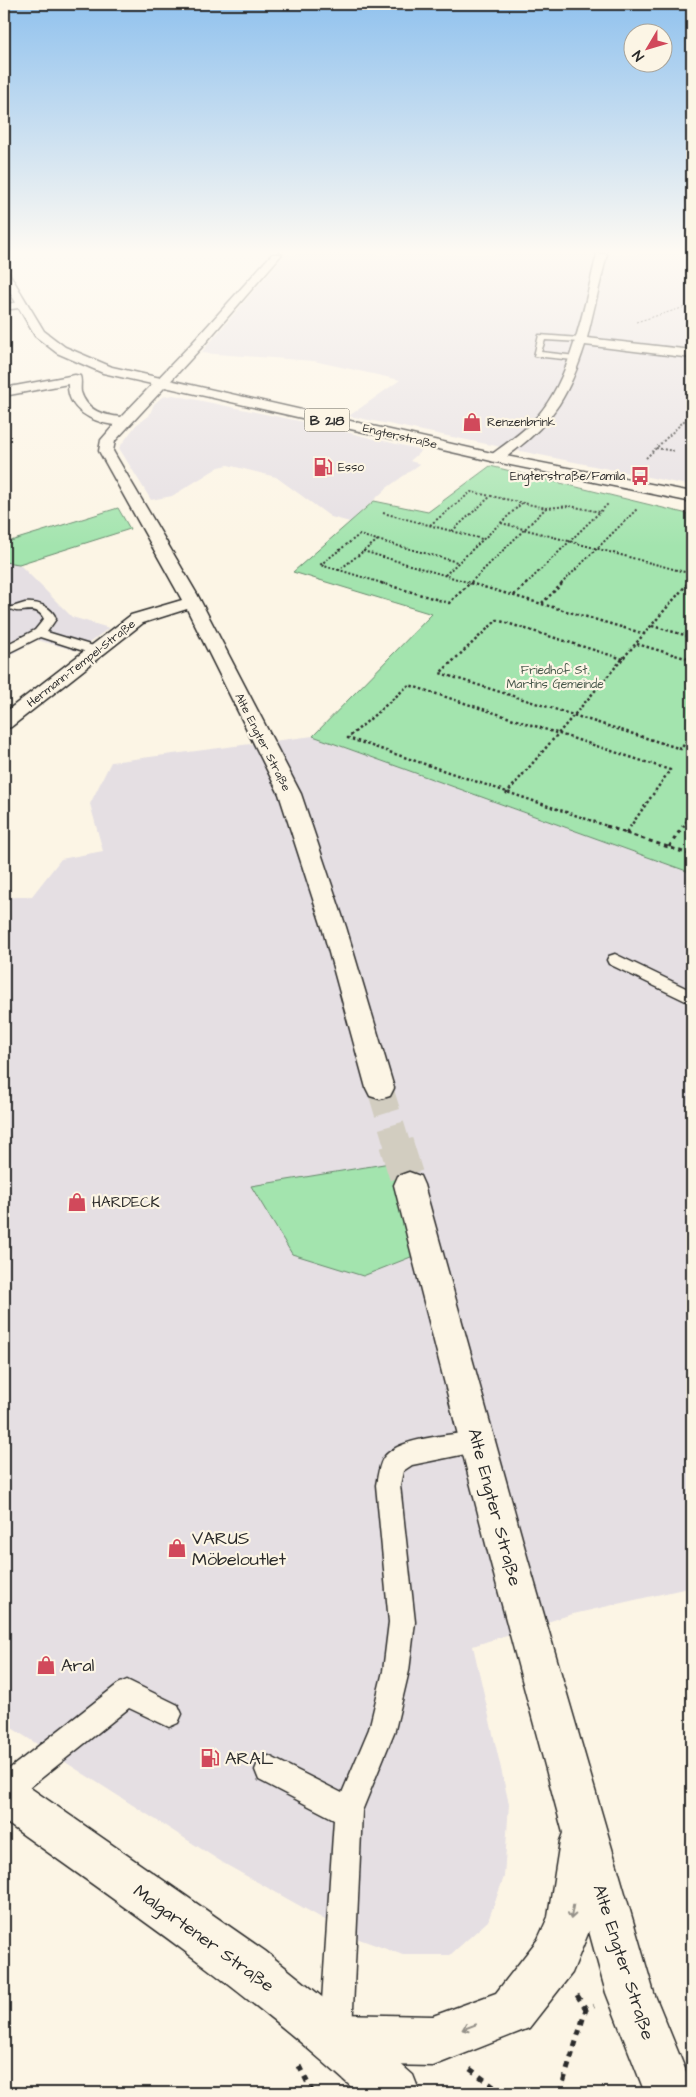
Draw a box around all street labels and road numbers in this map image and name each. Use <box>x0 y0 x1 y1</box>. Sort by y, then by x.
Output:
road number: B 218 <box>304 408 350 432</box>
street label: Engterstraße <box>361 420 439 454</box>
street label: Hermann-Tempel-Straße <box>23 615 140 711</box>
street label: Alte Engter Straße <box>230 690 295 795</box>
street label: Alte Engter Straße <box>460 1426 528 1589</box>
street label: Malgartener Straße <box>128 1879 279 1999</box>
street label: Alte Engter Straße <box>586 1881 661 2044</box>

